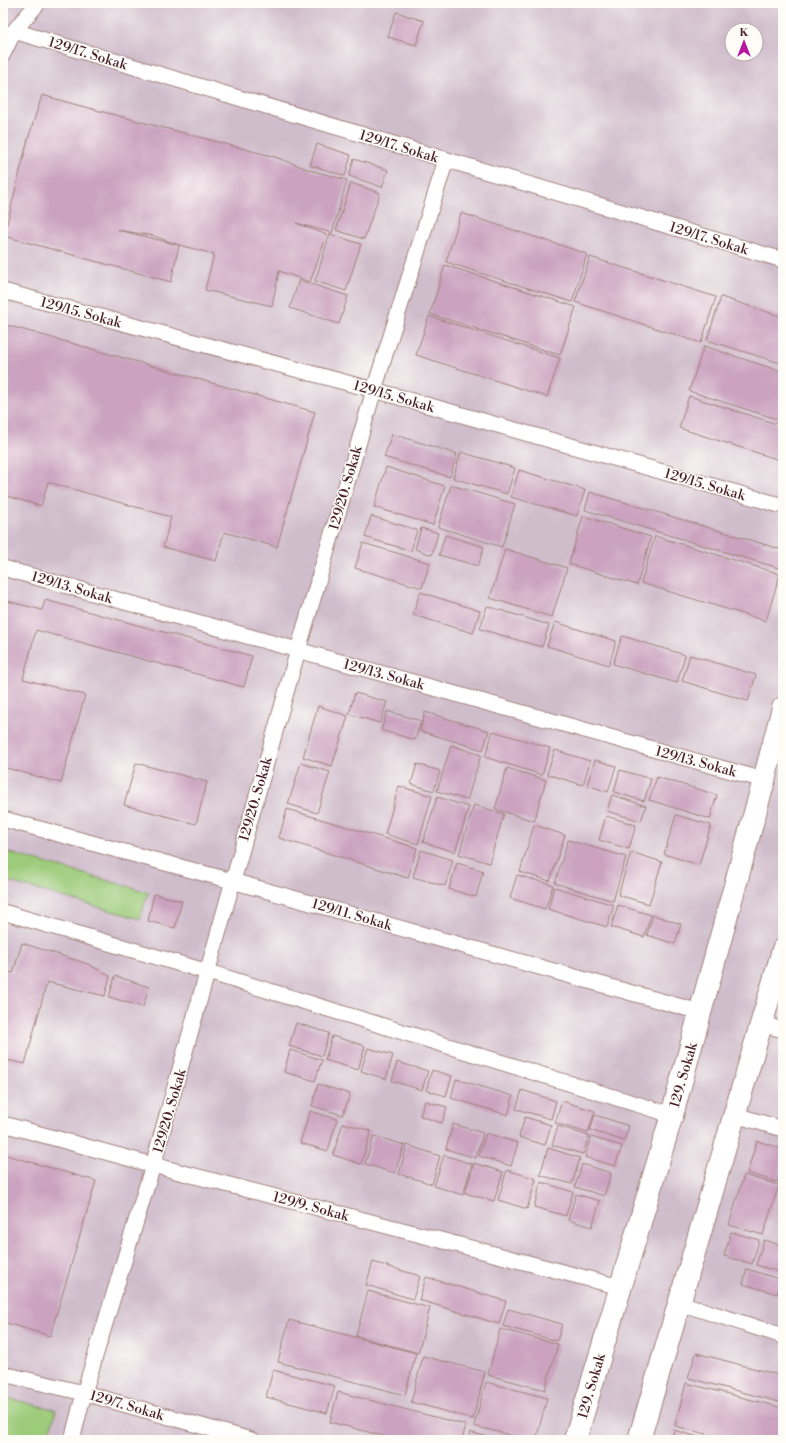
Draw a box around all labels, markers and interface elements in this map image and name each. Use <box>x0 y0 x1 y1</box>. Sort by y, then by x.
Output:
north arrow <box>724 22 764 62</box>
text: K <box>740 26 750 40</box>
street label: 129/17. Sokak <box>46 33 130 75</box>
street label: 129/17. Sokak <box>357 126 441 168</box>
street label: 129/17. Sokak <box>667 218 751 260</box>
street label: 129/15. Sokak <box>38 293 124 333</box>
street label: 129/15. Sokak <box>351 377 437 417</box>
street label: 129/20. Sokak <box>325 443 367 532</box>
street label: 129/15. Sokak <box>662 465 748 505</box>
street label: 129/13. Sokak <box>29 568 115 608</box>
street label: 129/13. Sokak <box>341 655 427 695</box>
street label: 129/13. Sokak <box>653 742 739 782</box>
street label: 129/20. Sokak <box>235 754 277 843</box>
street label: 129/11. Sokak <box>310 895 394 935</box>
street label: 129. Sokak <box>666 1040 702 1110</box>
street label: 129/20. Sokak <box>149 1066 191 1155</box>
street label: 129/9. Sokak <box>271 1188 351 1226</box>
street label: 129. Sokak <box>574 1351 610 1421</box>
street label: 129/7. Sokak <box>88 1387 166 1425</box>

